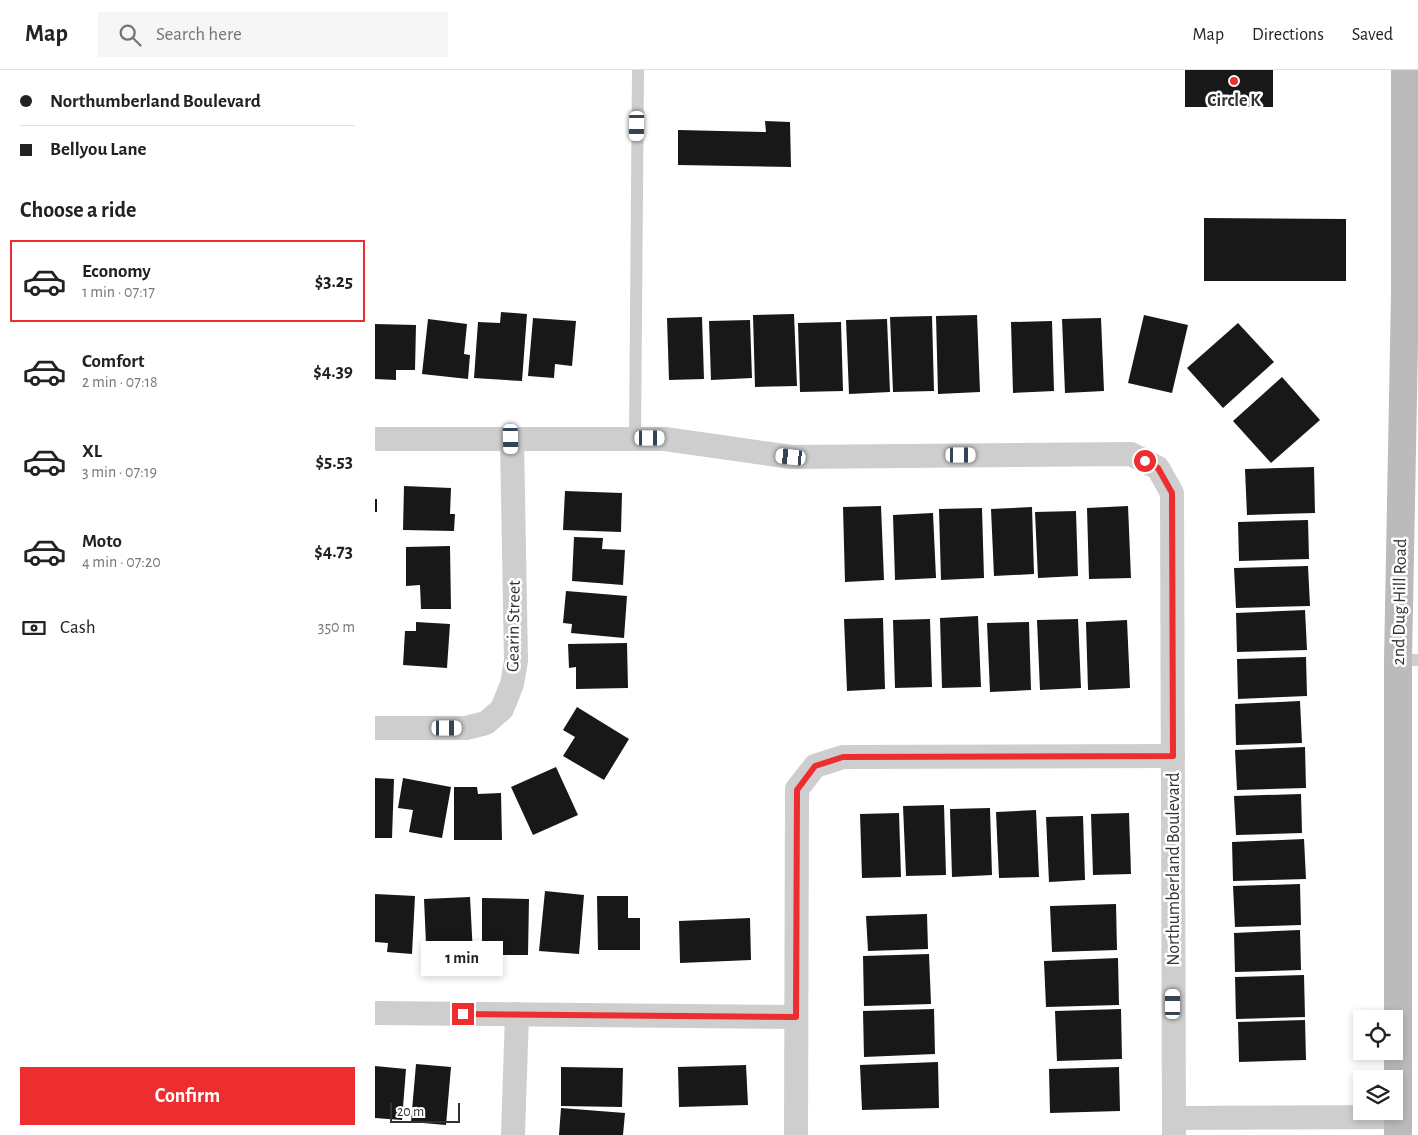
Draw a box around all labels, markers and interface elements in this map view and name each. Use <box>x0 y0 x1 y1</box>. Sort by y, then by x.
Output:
search box <box>98 12 448 57</box>
icon: search <box>116 21 144 49</box>
text: Map <box>25 22 68 46</box>
text: Search here <box>156 25 242 44</box>
text: Map <box>1193 26 1224 44</box>
text: Directions <box>1252 26 1324 44</box>
text: Saved <box>1352 26 1393 44</box>
marker: Circle K <box>1228 75 1240 87</box>
text: Northumberland Boulevard <box>50 92 261 111</box>
place label: Circle K <box>1207 92 1261 110</box>
car <box>629 111 644 141</box>
text: Bellyou Lane <box>50 140 146 159</box>
text: Choose a ride <box>20 199 136 221</box>
icon: car <box>22 259 67 304</box>
text: Economy <box>82 262 151 281</box>
text: $3.25 <box>315 272 353 291</box>
text: 1 min · 07:17 <box>82 284 155 300</box>
icon: car <box>22 349 67 394</box>
text: Comfort <box>82 352 144 371</box>
text: $4.39 <box>313 362 353 381</box>
text: 2 min · 07:18 <box>82 374 158 390</box>
car <box>503 424 518 454</box>
car <box>635 431 665 446</box>
icon: car <box>22 439 67 484</box>
text: XL <box>82 442 102 461</box>
car <box>775 448 806 466</box>
car <box>946 448 976 463</box>
route start <box>1134 450 1156 472</box>
text: $5.53 <box>315 452 353 471</box>
text: 3 min · 07:19 <box>82 464 157 480</box>
icon: car <box>22 529 67 574</box>
text: Moto <box>82 532 122 551</box>
street label: 2nd Dug Hill Road <box>1390 539 1410 665</box>
text: $4.73 <box>314 542 353 561</box>
text: 4 min · 07:20 <box>82 554 161 570</box>
street label: Gearin Street <box>504 580 524 672</box>
icon: cash <box>20 614 48 642</box>
text: Cash <box>60 618 96 637</box>
text: 350 m <box>318 619 355 635</box>
car <box>432 721 462 736</box>
street label: Northumberland Boulevard <box>1165 772 1183 966</box>
callout: 1 min <box>422 942 504 976</box>
text: 1 min <box>445 950 479 966</box>
car <box>1165 989 1180 1019</box>
route end <box>452 1003 474 1025</box>
map controls <box>1353 1010 1403 1120</box>
button: locate <box>1353 1010 1403 1060</box>
button: Confirm <box>20 1067 355 1125</box>
button: layers <box>1353 1070 1403 1120</box>
scale bar <box>390 1100 460 1123</box>
text: 20 m <box>397 1105 424 1119</box>

